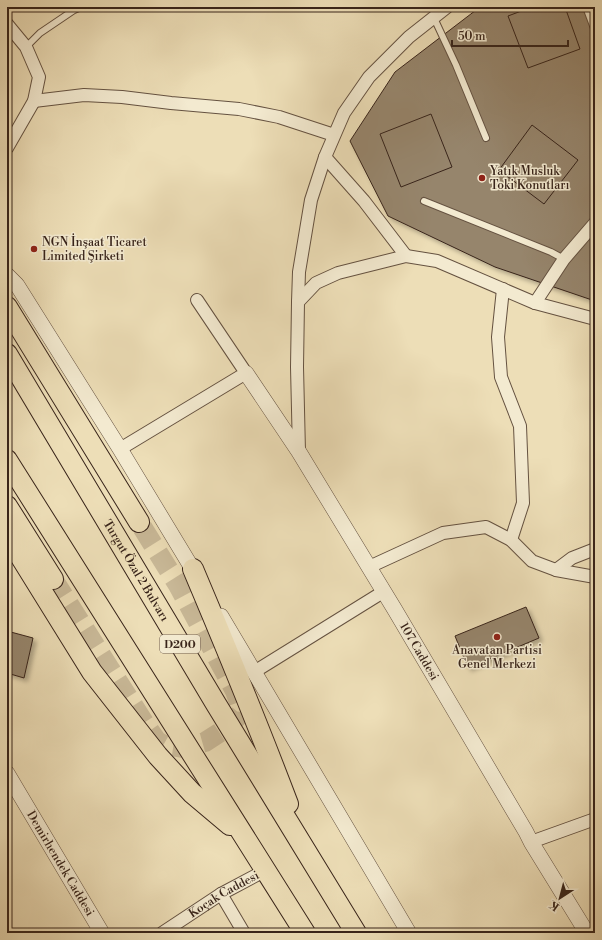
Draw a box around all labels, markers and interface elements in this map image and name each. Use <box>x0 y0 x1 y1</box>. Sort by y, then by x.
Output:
scale bar <box>452 22 568 48</box>
text: 50 m <box>458 29 486 44</box>
place label: Yatık Musluk Toki Konutları <box>489 164 569 193</box>
marker: Yatık Musluk Toki Konutları <box>477 173 487 183</box>
place label: NGN İnşaat Ticaret Limited Şirketi <box>42 233 147 264</box>
marker: NGN İnşaat Ticaret Limited Şirketi <box>29 244 39 254</box>
street label: Turgut Özal 2 Bulvarı <box>100 517 172 624</box>
street label: 107 Caddesi <box>396 620 442 683</box>
marker: Anavatan Partisi Genel Merkezi <box>492 632 502 642</box>
road number: D200 <box>160 635 200 653</box>
place label: Anavatan Partisi Genel Merkezi <box>451 643 542 672</box>
street label: Demirhendek Caddesi <box>23 808 97 919</box>
street label: Koçak Caddesi <box>186 868 262 921</box>
north arrow <box>540 878 580 918</box>
text: K <box>546 896 562 914</box>

